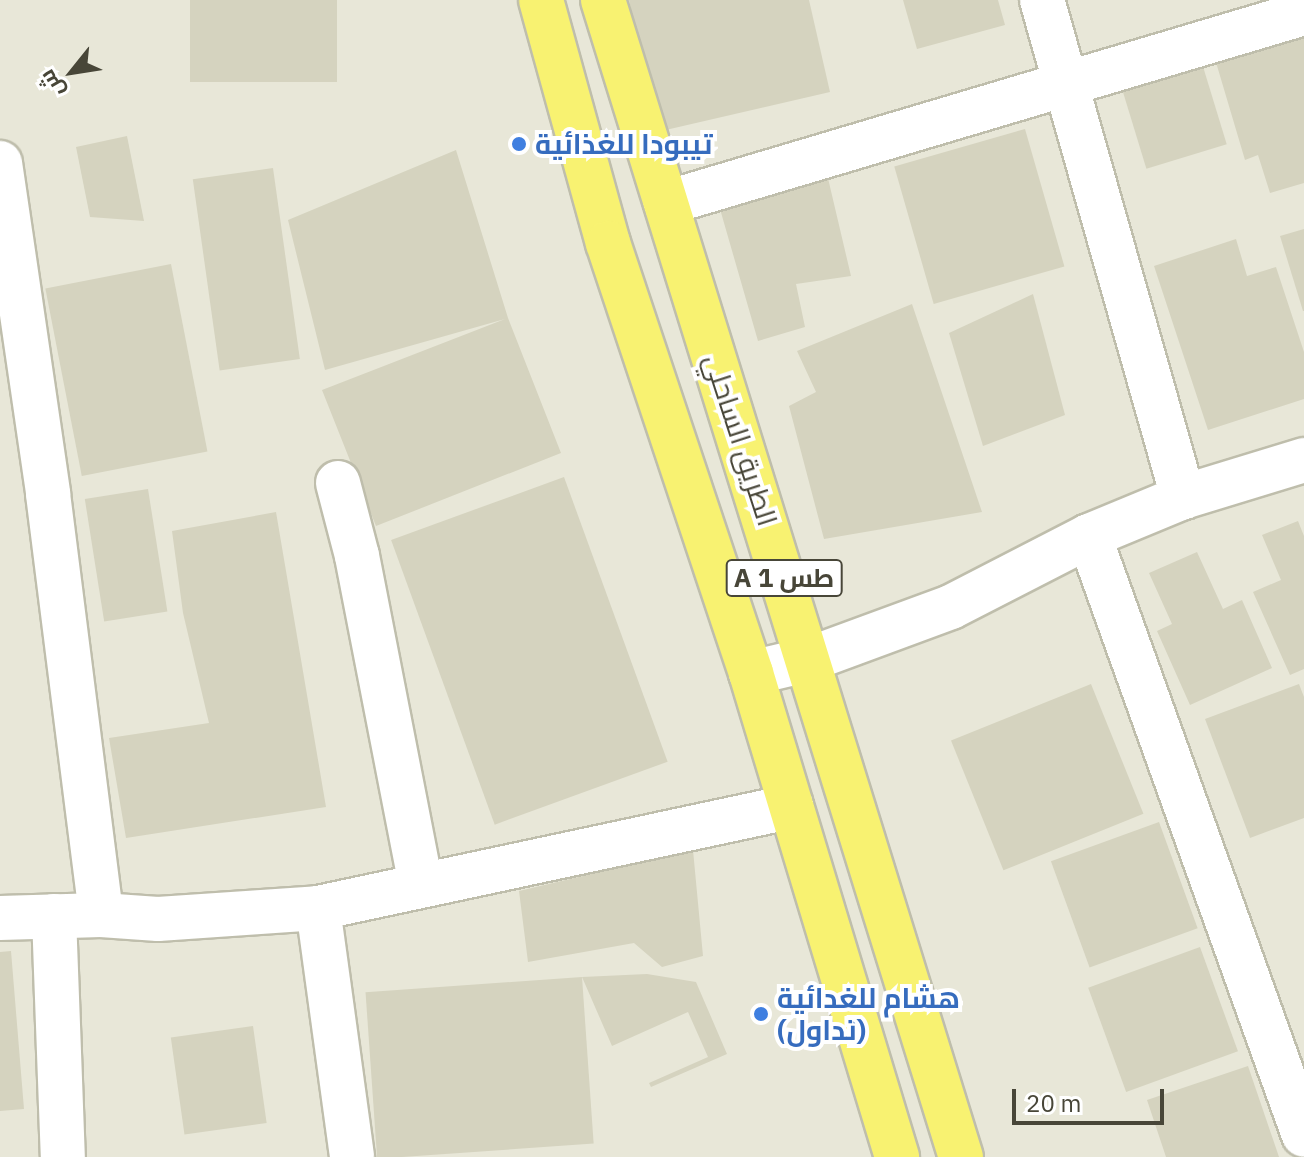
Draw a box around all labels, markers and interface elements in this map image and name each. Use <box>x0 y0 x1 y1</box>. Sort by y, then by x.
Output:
north arrow <box>32 32 112 112</box>
text: ش <box>31 65 70 104</box>
place label: تيبودا للغذائية <box>535 127 712 161</box>
marker: تيبودا للغذائية <box>510 135 528 153</box>
street label: الطريق الساحلي <box>697 350 785 530</box>
road number: A 1 طس <box>724 556 844 600</box>
place label: هشام للغدائية (تداول) <box>777 981 960 1047</box>
marker: هشام للغدائية (تداول) <box>752 1005 770 1023</box>
scale bar <box>1016 1073 1168 1123</box>
text: 20 m <box>1026 1087 1081 1119</box>

